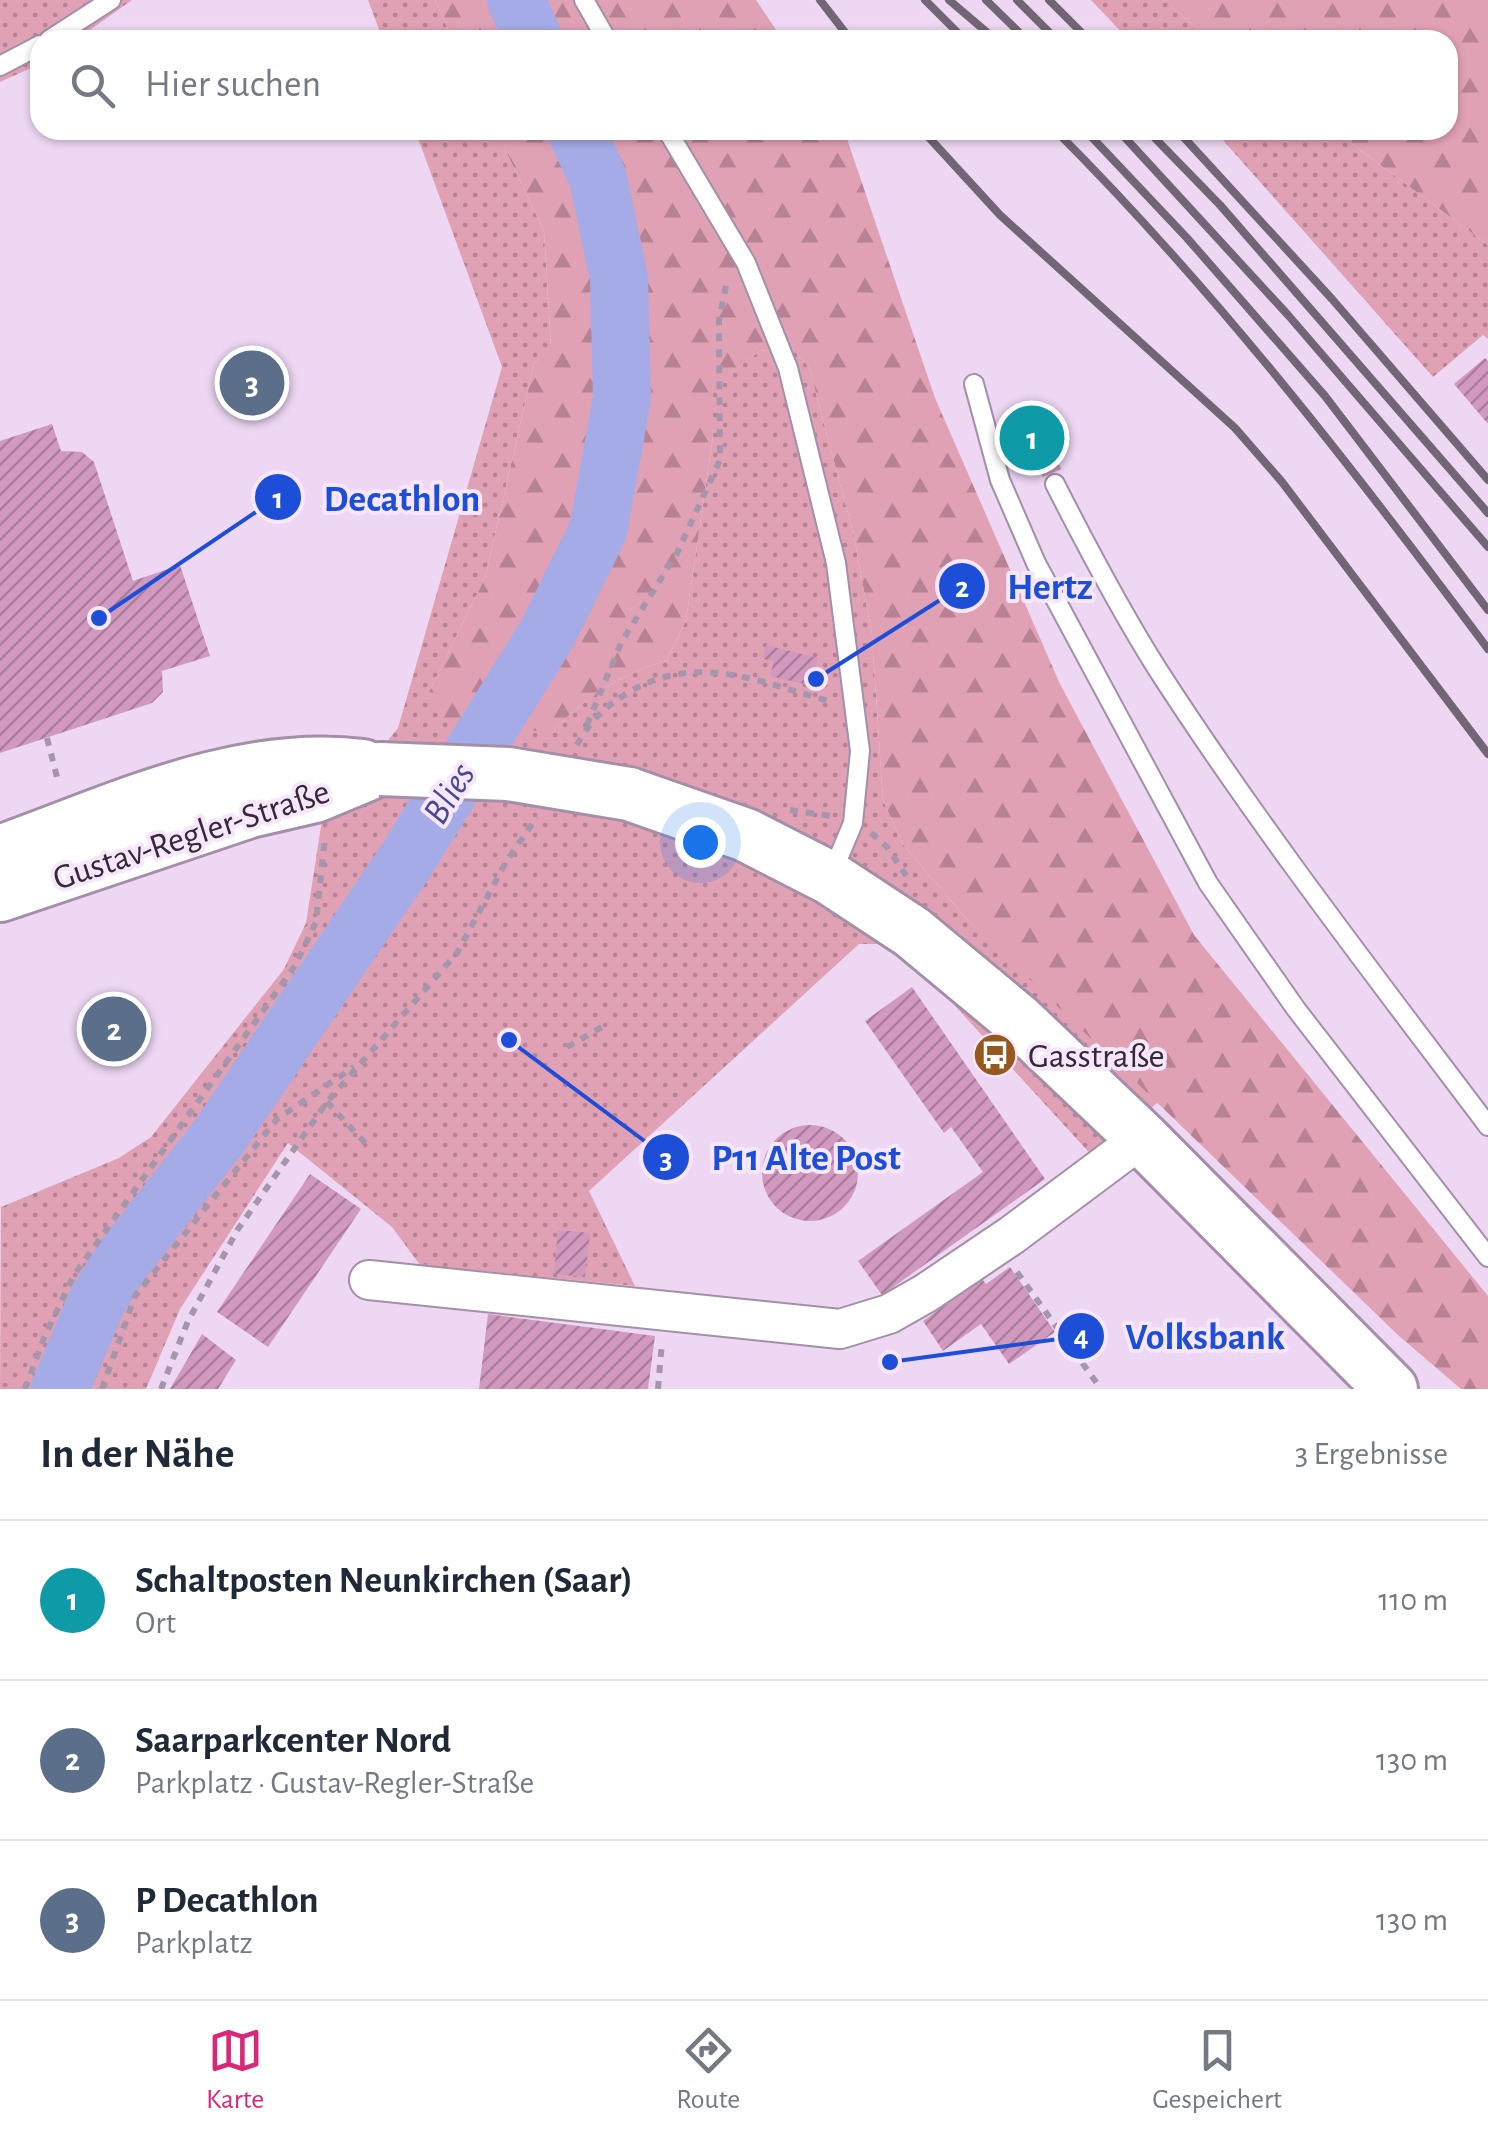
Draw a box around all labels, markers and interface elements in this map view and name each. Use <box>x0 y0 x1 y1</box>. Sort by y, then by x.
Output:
search box <box>30 30 1458 140</box>
icon: search <box>65 58 120 113</box>
text: Hier suchen <box>145 66 321 104</box>
pin: 3 <box>220 346 284 420</box>
pin: 1 <box>1000 400 1064 476</box>
callout: Decathlon <box>253 463 500 531</box>
text: Decathlon <box>324 481 480 519</box>
text: 1 <box>273 484 283 514</box>
callout: Hertz <box>937 552 1113 620</box>
text: Hertz <box>1007 569 1093 607</box>
text: 2 <box>955 573 969 603</box>
water label: Blies <box>417 757 483 831</box>
street label: Gustav-Regler-Straße <box>49 774 334 897</box>
your location <box>675 817 726 868</box>
pin: 2 <box>82 992 146 1066</box>
bus stop icon: Gasstraße <box>972 1032 1018 1078</box>
place label: Gasstraße <box>1028 1039 1165 1074</box>
callout: P11 Alte Post <box>641 1123 920 1191</box>
text: P11 Alte Post <box>711 1140 901 1178</box>
text: 3 <box>660 1144 672 1174</box>
callout: Volksbank <box>1056 1302 1305 1370</box>
text: Volksbank <box>1125 1319 1285 1357</box>
text: 4 <box>1073 1322 1089 1352</box>
text: In der Nähe <box>40 1433 235 1475</box>
text: 3 Ergebnisse <box>1295 1438 1448 1470</box>
text: Schaltposten Neunkirchen (Saar) <box>135 1562 633 1600</box>
text: 1 <box>67 1584 78 1616</box>
text: 110 m <box>1378 1584 1448 1616</box>
text: Ort <box>135 1607 176 1639</box>
text: Saarparkcenter Nord <box>135 1722 451 1760</box>
text: 2 <box>65 1744 80 1776</box>
text: 130 m <box>1376 1744 1448 1776</box>
text: Parkplatz · Gustav-Regler-Straße <box>135 1767 534 1799</box>
text: P Decathlon <box>135 1882 319 1920</box>
text: 3 <box>66 1904 79 1936</box>
text: 130 m <box>1376 1904 1448 1936</box>
text: Parkplatz <box>135 1927 253 1959</box>
tab: Karte <box>206 2023 264 2117</box>
tab: Route <box>676 2023 740 2117</box>
tab: Gespeichert <box>1152 2023 1282 2117</box>

